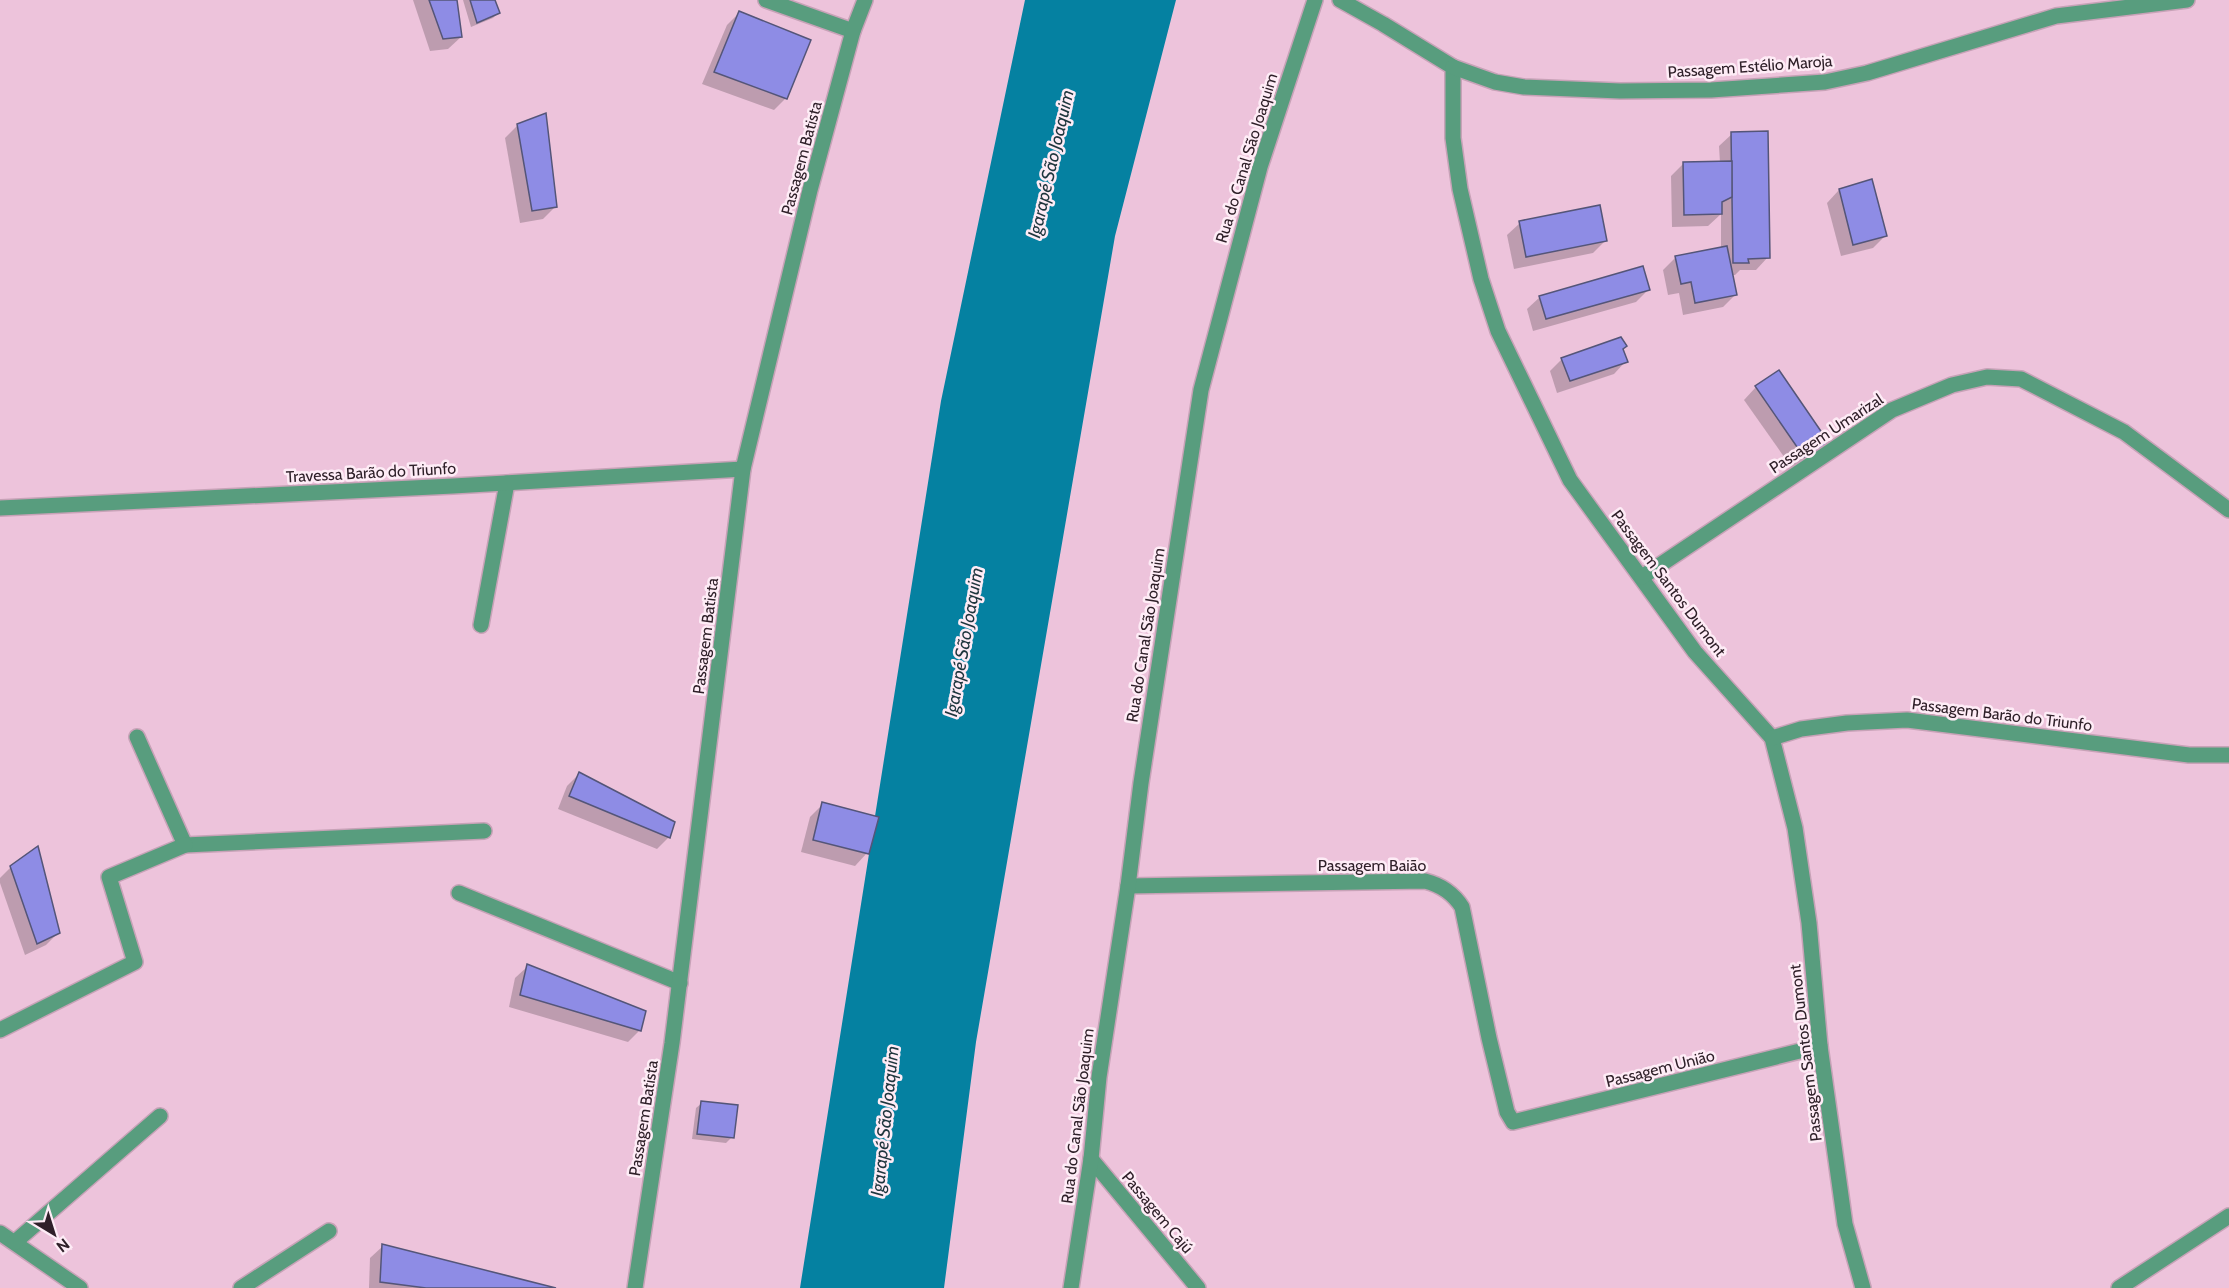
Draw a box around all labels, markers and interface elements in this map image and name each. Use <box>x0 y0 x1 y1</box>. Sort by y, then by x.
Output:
street label: Passagem Estélio Maroja <box>1667 51 1833 82</box>
street label: Rua do Canal São Joaquim <box>1212 71 1281 245</box>
water label: Igarapé São Joaquim <box>1023 88 1079 240</box>
street label: Passagem Batista <box>777 99 826 217</box>
street label: Passagem Umarizal <box>1766 389 1887 477</box>
street label: Travessa Barão do Triunfo <box>286 459 457 486</box>
street label: Passagem Santos Dumont <box>1607 506 1730 661</box>
street label: Rua do Canal São Joaquim <box>1122 546 1169 724</box>
water label: Igarapé São Joaquim <box>940 566 988 718</box>
street label: Passagem Batista <box>689 577 722 695</box>
street label: Passagem Barão do Triunfo <box>1911 694 2093 735</box>
street label: Passagem Baião <box>1318 856 1426 875</box>
street label: Passagem Santos Dumont <box>1785 963 1826 1143</box>
street label: Rua do Canal São Joaquim <box>1057 1027 1098 1205</box>
water label: Igarapé São Joaquim <box>866 1045 904 1197</box>
street label: Passagem União <box>1604 1046 1717 1091</box>
street label: Passagem Batista <box>625 1059 662 1177</box>
street label: Passagem Cajú <box>1118 1168 1197 1257</box>
north arrow <box>24 1204 84 1264</box>
text: N <box>53 1234 73 1256</box>

